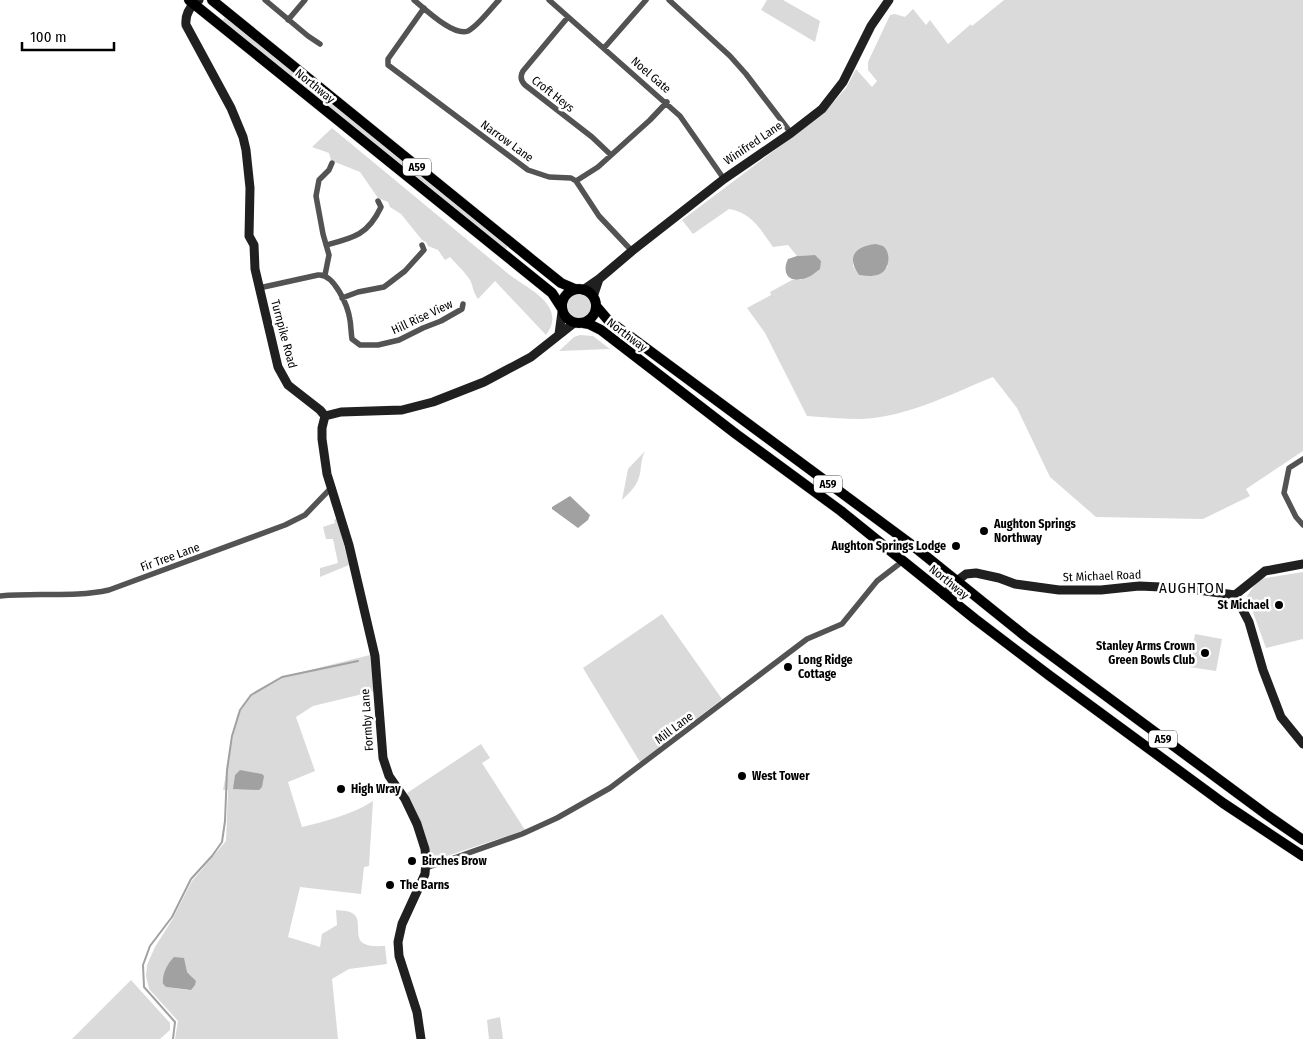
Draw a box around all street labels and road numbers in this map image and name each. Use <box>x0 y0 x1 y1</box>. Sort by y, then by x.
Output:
street label: Noel Gate <box>628 54 674 96</box>
street label: Northway <box>292 66 338 107</box>
street label: Croft Heys <box>529 73 577 115</box>
street label: Narrow Lane <box>478 117 536 165</box>
street label: Winifred Lane <box>721 118 785 168</box>
road number: A59 <box>403 158 431 176</box>
street label: Hill Rise View <box>389 297 455 337</box>
street label: Turnpike Road <box>268 298 300 370</box>
street label: Northway <box>604 315 650 355</box>
road number: A59 <box>814 476 842 492</box>
street label: Fir Tree Lane <box>138 540 202 574</box>
street label: Northway <box>926 562 972 603</box>
street label: St Michael Road <box>1063 568 1141 584</box>
street label: Formby Lane <box>358 688 376 752</box>
street label: Mill Lane <box>652 709 696 747</box>
road number: A59 <box>1149 731 1177 748</box>

